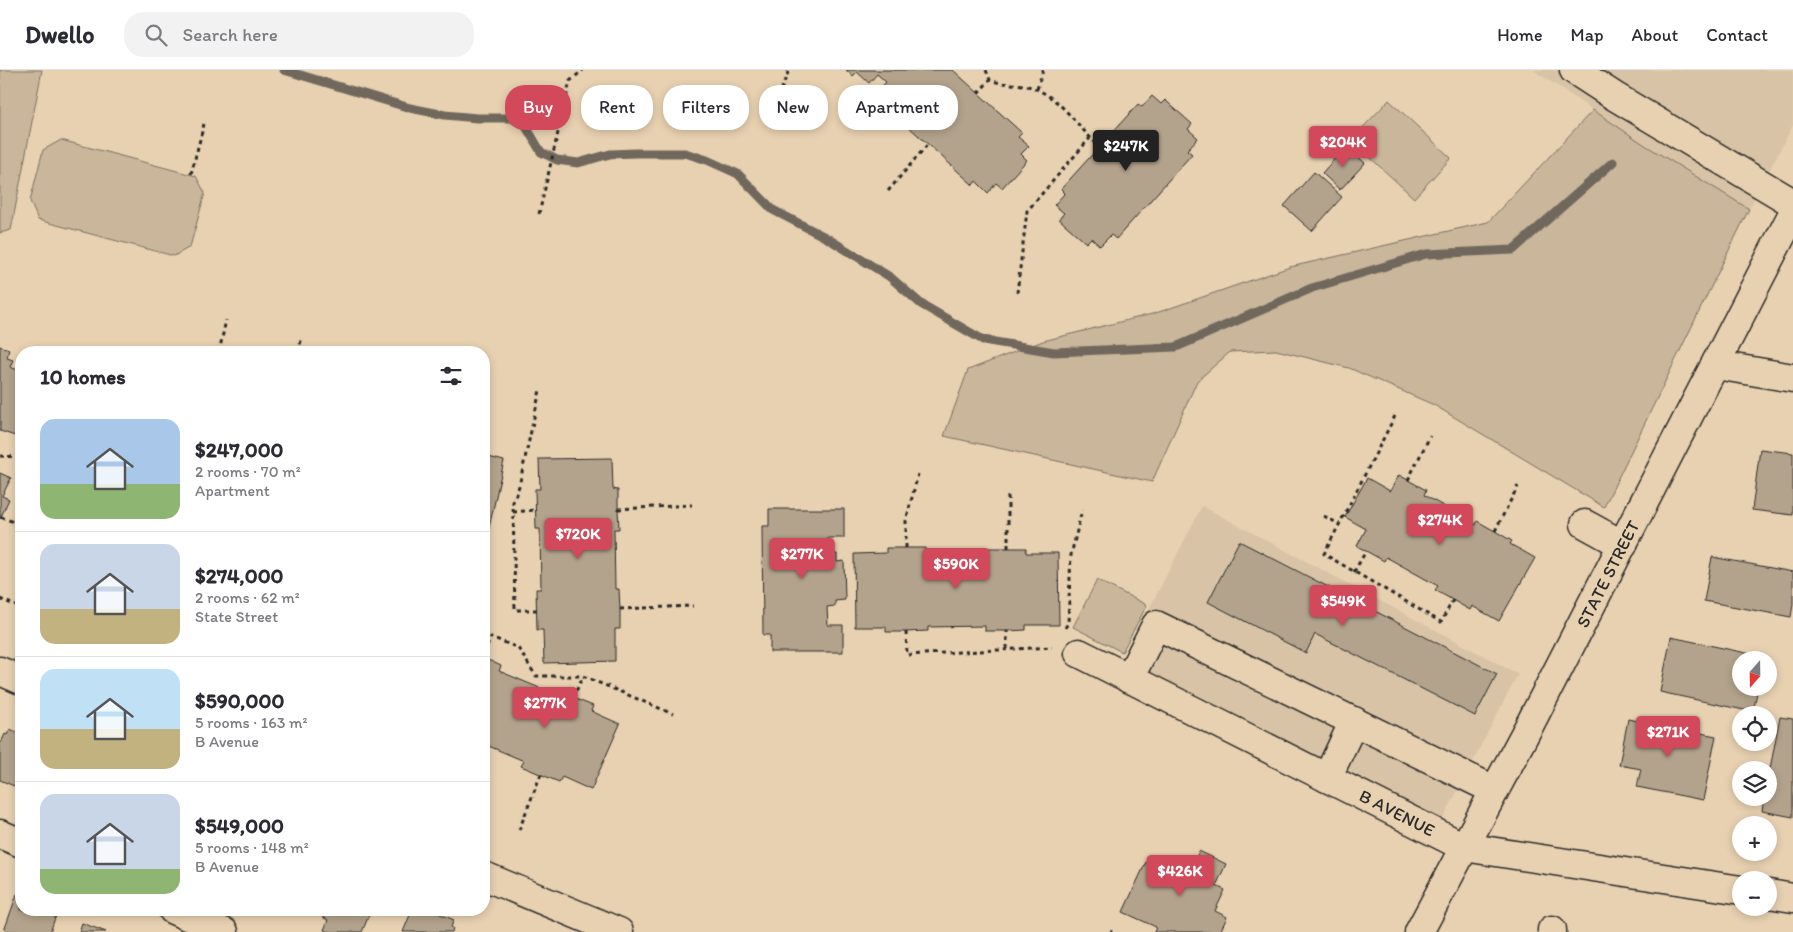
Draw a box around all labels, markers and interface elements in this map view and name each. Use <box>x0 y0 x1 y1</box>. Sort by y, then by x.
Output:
search box <box>124 12 474 57</box>
text: Dwello <box>25 20 94 49</box>
icon: search <box>142 21 170 49</box>
text: Search here <box>182 23 278 46</box>
text: Home <box>1497 24 1543 46</box>
text: Map <box>1571 24 1604 46</box>
text: About <box>1632 24 1678 46</box>
text: Contact <box>1706 24 1768 46</box>
chip: Buy <box>505 85 571 130</box>
chip: Rent <box>581 85 653 130</box>
chip: Filters <box>663 85 749 130</box>
chip: New <box>759 85 828 130</box>
chip: Apartment <box>838 85 958 130</box>
pin: $204K <box>1308 126 1378 168</box>
pin: $247K <box>1091 129 1161 172</box>
text: $204K <box>1320 132 1366 151</box>
text: $247K <box>1104 136 1148 155</box>
icon: filters <box>437 362 465 390</box>
text: 10 homes <box>40 364 126 389</box>
text: $247,000 <box>195 437 284 462</box>
icon: home <box>80 439 140 499</box>
text: 2 rooms · 70 m² <box>195 462 301 481</box>
text: Apartment <box>195 481 270 500</box>
pin: $274K <box>1405 504 1475 546</box>
text: $274K <box>1418 510 1462 529</box>
street label: STATE STREET <box>1572 517 1644 631</box>
pin: $720K <box>543 518 613 560</box>
text: $720K <box>556 524 600 543</box>
pin: $277K <box>767 538 837 580</box>
text: $277K <box>781 544 823 563</box>
pin: $590K <box>921 548 991 590</box>
text: $590K <box>934 554 978 573</box>
text: $274,000 <box>195 563 284 588</box>
icon: home <box>80 564 140 624</box>
pin: $549K <box>1308 584 1378 627</box>
text: 2 rooms · 62 m² <box>195 588 300 607</box>
text: $549K <box>1321 591 1365 610</box>
text: State Street <box>195 607 278 626</box>
north arrow <box>1732 651 1778 696</box>
map controls <box>1732 651 1777 916</box>
pin: $277K <box>510 686 580 729</box>
text: $590,000 <box>195 688 284 713</box>
icon: home <box>80 689 140 749</box>
text: $277K <box>524 693 566 712</box>
button: locate <box>1732 706 1777 751</box>
text: 5 rooms · 163 m² <box>195 713 307 732</box>
pin: $271K <box>1633 716 1703 758</box>
text: $271K <box>1647 722 1689 741</box>
text: B Avenue <box>195 732 259 751</box>
button: layers <box>1732 761 1777 806</box>
street label: B AVENUE <box>1356 785 1439 841</box>
text: $549,000 <box>195 813 284 838</box>
icon: home <box>80 814 140 874</box>
button: + <box>1732 816 1777 861</box>
text: 5 rooms · 148 m² <box>195 838 309 857</box>
pin: $426K <box>1145 854 1215 897</box>
text: B Avenue <box>195 857 259 876</box>
text: $426K <box>1158 861 1202 880</box>
button: − <box>1732 871 1777 916</box>

